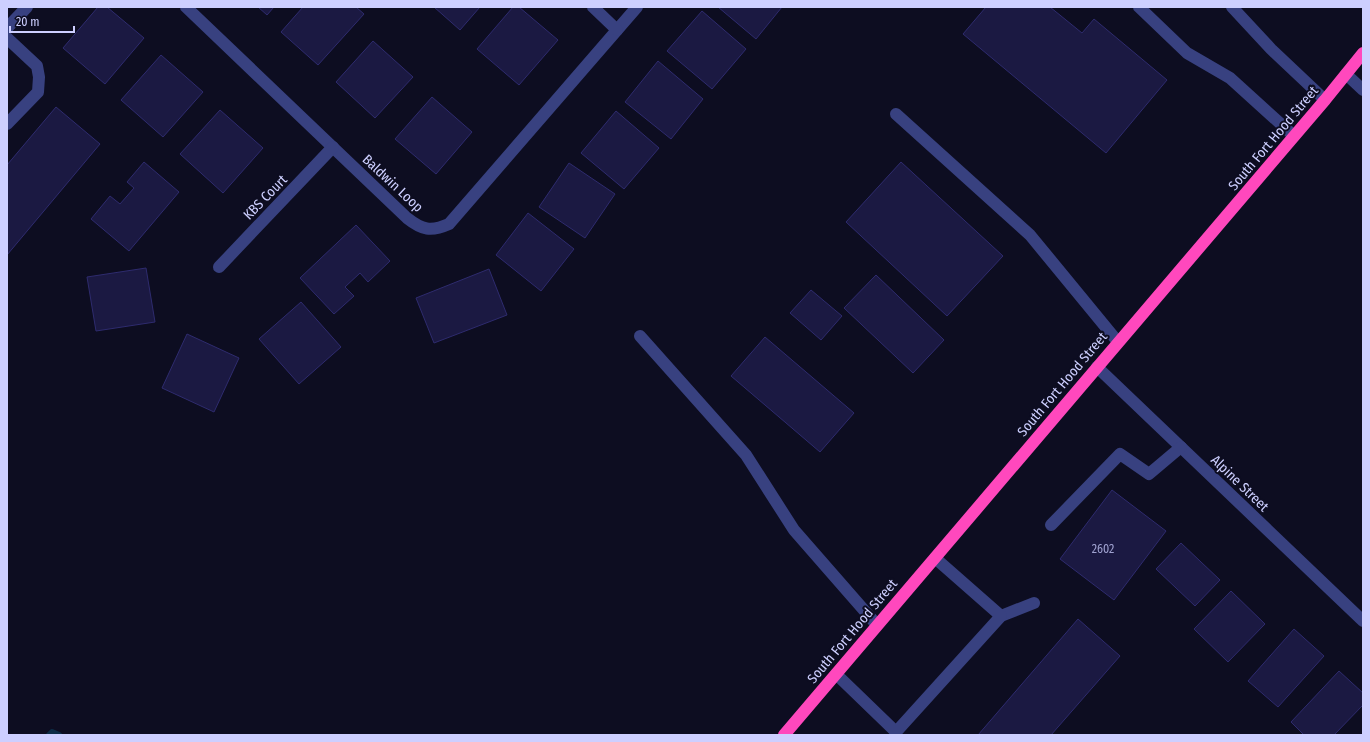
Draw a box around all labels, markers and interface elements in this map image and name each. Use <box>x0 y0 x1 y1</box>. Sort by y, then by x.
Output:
scale bar <box>10 8 74 34</box>
text: 20 m <box>16 15 40 29</box>
street label: South Fort Hood Street <box>1225 82 1322 194</box>
street label: Baldwin Loop <box>359 151 427 216</box>
street label: KBS Court <box>240 171 291 223</box>
street label: South Fort Hood Street <box>1014 328 1111 440</box>
street label: Alpine Street <box>1207 452 1272 515</box>
house number: 2602 <box>1092 542 1114 556</box>
street label: South Fort Hood Street <box>804 575 901 687</box>

